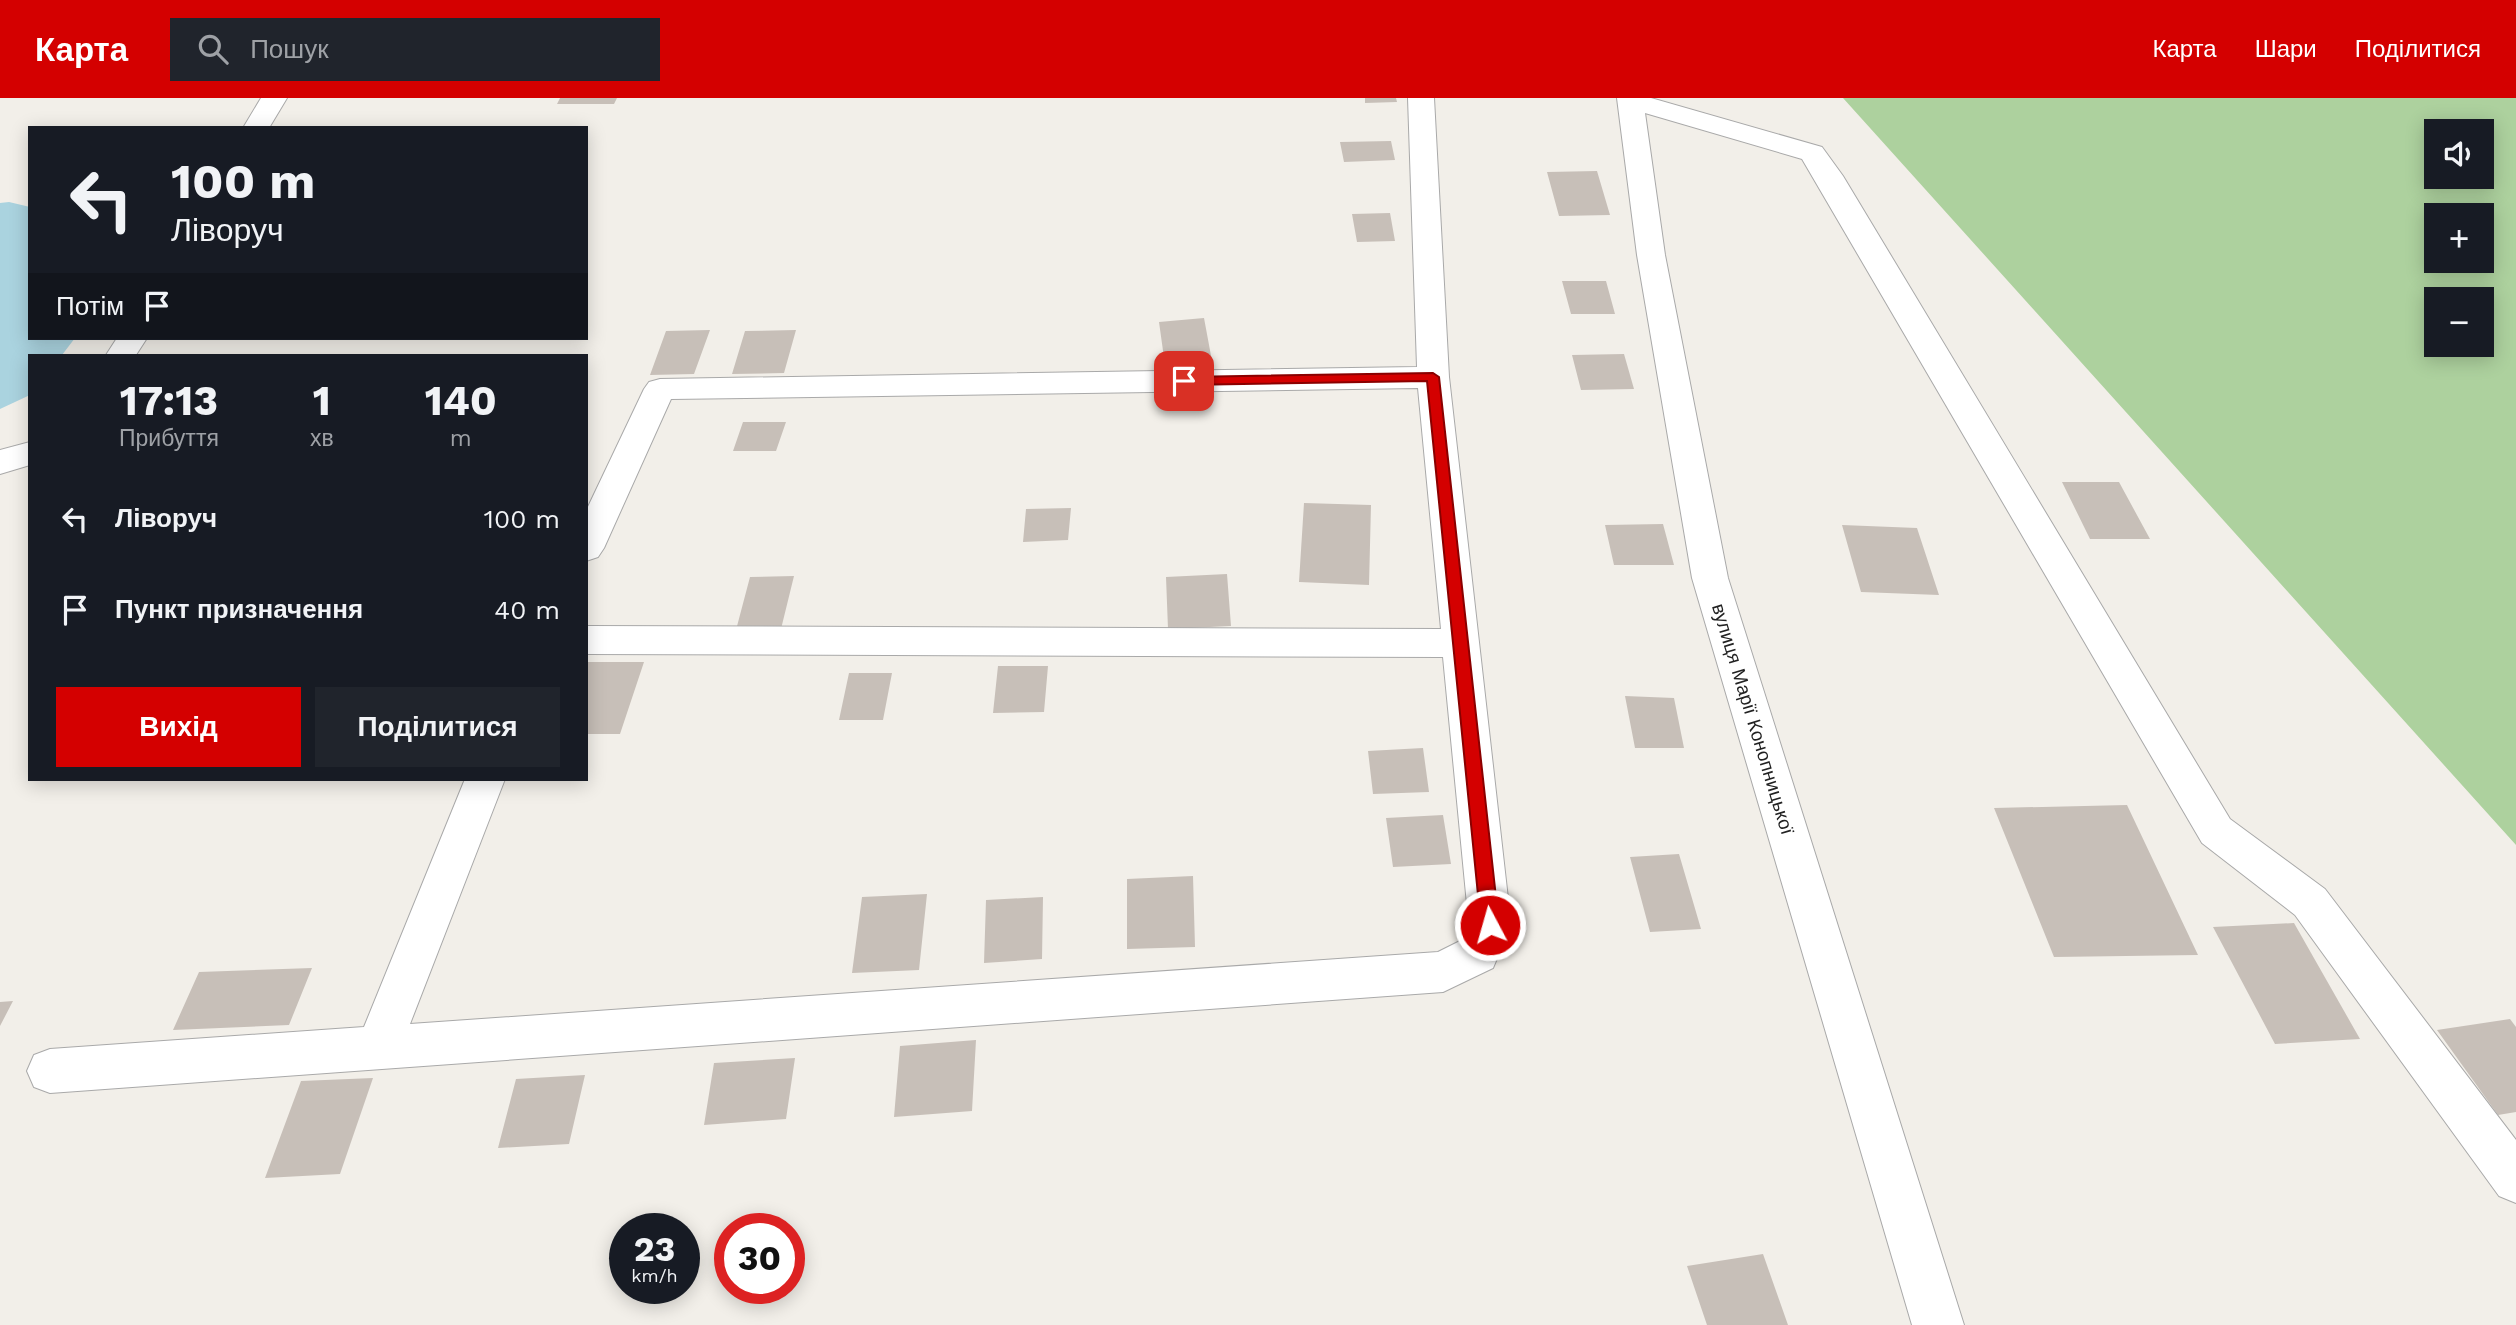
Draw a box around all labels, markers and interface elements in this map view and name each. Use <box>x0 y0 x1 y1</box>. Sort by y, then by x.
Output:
search box <box>170 18 660 81</box>
text: Карта <box>35 30 128 69</box>
icon: search <box>194 30 232 68</box>
text: Пошук <box>250 34 329 64</box>
text: Карта <box>2152 35 2217 63</box>
text: Шари <box>2255 35 2317 63</box>
text: Поділитися <box>2355 35 2481 63</box>
map controls <box>2424 119 2494 357</box>
button: sound <box>2424 119 2494 189</box>
text: 100 m <box>171 152 315 210</box>
icon: left <box>56 154 147 245</box>
button: + <box>2424 203 2494 273</box>
text: Ліворуч <box>171 211 284 249</box>
icon: arrive <box>138 287 176 325</box>
button: − <box>2424 287 2494 357</box>
text: Потім <box>56 291 124 321</box>
pin <box>1154 351 1214 411</box>
icon: arrive <box>1165 362 1203 400</box>
text: 17:13 <box>120 376 218 425</box>
text: 1 <box>313 376 331 425</box>
text: 140 <box>425 376 497 425</box>
text: Прибуття <box>119 425 219 452</box>
text: хв <box>310 425 334 452</box>
text: m <box>450 425 472 452</box>
icon: left <box>56 500 94 538</box>
text: Ліворуч <box>115 503 217 533</box>
text: 100 m <box>484 504 560 534</box>
icon: arrive <box>56 591 94 629</box>
text: Пункт призначення <box>115 594 363 624</box>
text: 40 m <box>494 595 560 625</box>
street label: вулиця Марії Конопницької <box>1707 601 1799 838</box>
button: Вихід <box>56 687 301 767</box>
button: Поділитися <box>315 687 560 767</box>
position arrow <box>1453 888 1527 962</box>
speed limit sign: 30 <box>714 1213 805 1304</box>
text: 23 <box>634 1228 675 1270</box>
text: km/h <box>631 1265 678 1286</box>

